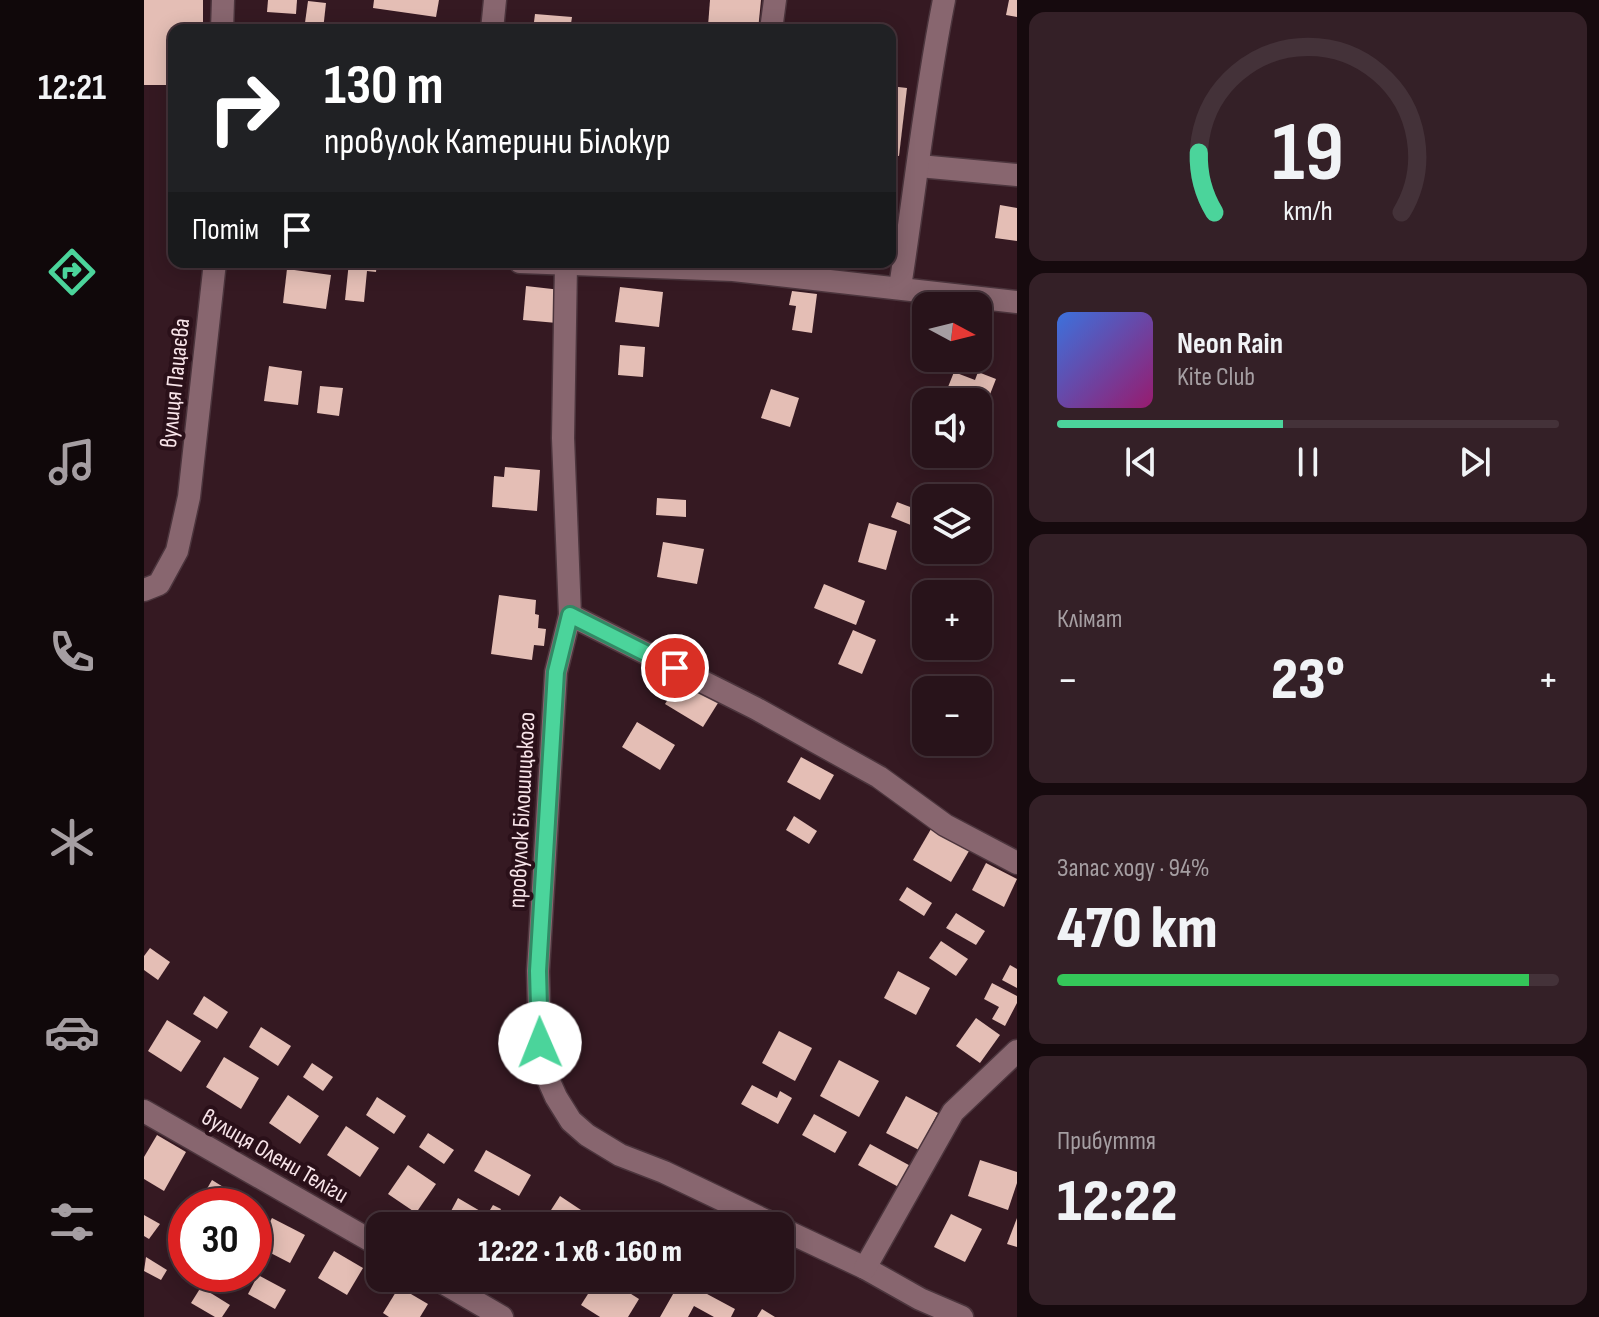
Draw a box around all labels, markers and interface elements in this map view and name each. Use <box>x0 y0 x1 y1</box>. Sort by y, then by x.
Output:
text: 130 m <box>324 53 444 120</box>
icon: right <box>192 56 296 160</box>
text: 12:21 <box>38 67 106 110</box>
text: 19 <box>1272 103 1344 203</box>
text: провулок Катерини Білокур <box>324 121 671 164</box>
text: km/h <box>1283 194 1333 229</box>
icon: arrive <box>275 208 319 252</box>
text: Потім <box>192 212 259 248</box>
icon: directions <box>44 244 100 300</box>
north arrow <box>912 292 992 372</box>
map controls <box>912 292 992 756</box>
street label: вулиця Пацаєва <box>154 317 196 449</box>
text: Neon Rain <box>1177 326 1283 362</box>
text: Kite Club <box>1177 362 1255 393</box>
button: sound <box>912 388 992 468</box>
icon: music <box>44 434 100 490</box>
icon: previous <box>1119 440 1163 484</box>
icon: pause <box>1286 440 1330 484</box>
icon: next <box>1453 440 1497 484</box>
button: layers <box>912 484 992 564</box>
button: + <box>912 580 992 660</box>
text: Клімат <box>1057 604 1122 635</box>
icon: phone <box>44 624 100 680</box>
pin <box>641 634 709 702</box>
text: 23° <box>1271 644 1345 716</box>
icon: arrive <box>653 646 697 690</box>
text: − <box>1057 654 1079 707</box>
text: + <box>1537 654 1559 707</box>
button: − <box>912 676 992 756</box>
street label: провулок Білошицького <box>502 711 542 909</box>
icon: climate <box>44 814 100 870</box>
text: Запас ходу · 94% <box>1057 853 1210 884</box>
text: 470 km <box>1057 893 1218 965</box>
position arrow <box>498 1001 582 1085</box>
icon: car <box>44 1004 100 1060</box>
street label: вулиця Олени Теліги <box>197 1102 353 1210</box>
text: Прибуття <box>1057 1126 1156 1157</box>
text: 12:22 <box>1057 1166 1177 1238</box>
speed limit sign: 30 <box>168 1188 272 1292</box>
icon: filters <box>44 1194 100 1250</box>
text: 12:22 · 1 хв · 160 m <box>478 1234 682 1270</box>

